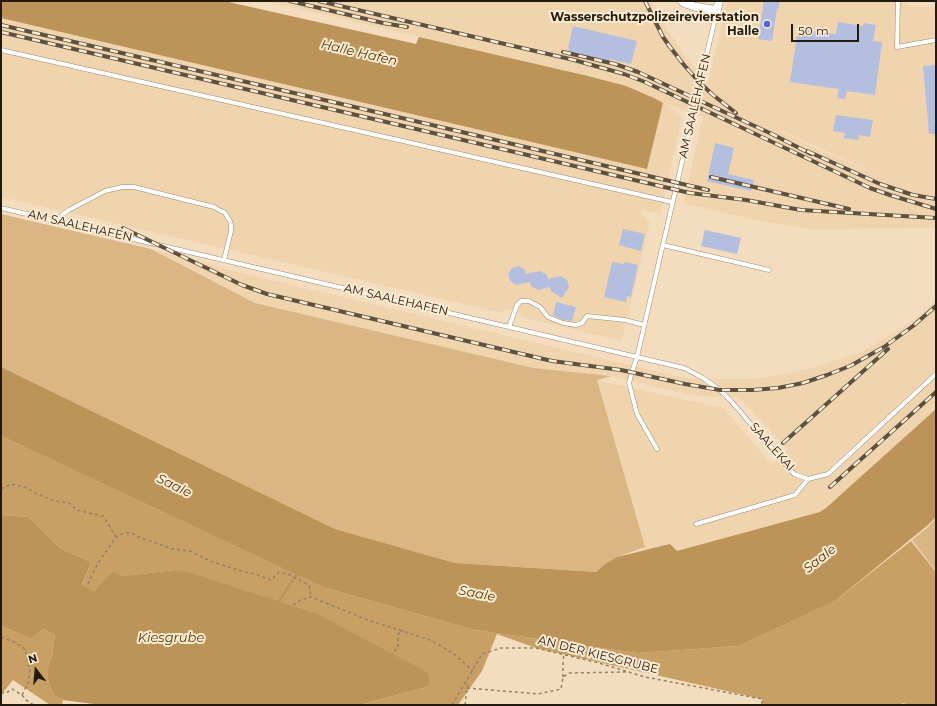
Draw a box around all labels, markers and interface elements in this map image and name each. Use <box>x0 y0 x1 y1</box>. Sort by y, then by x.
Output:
place label: Wasserschutzpolizeirevierstation Halle <box>550 10 759 38</box>
scale bar <box>793 16 861 42</box>
marker: Wasserschutzpolizeirevierstation Halle <box>762 19 772 29</box>
text: 50 m <box>798 23 829 38</box>
water label: Halle Hafen <box>319 37 399 69</box>
street label: AM SAALEHAFEN <box>676 52 714 160</box>
street label: AM SAALEHAFEN <box>26 207 134 245</box>
street label: AM SAALEHAFEN <box>342 281 450 319</box>
street label: SAALEKAI <box>747 420 797 474</box>
water label: Saale <box>154 471 194 501</box>
water label: Saale <box>801 541 839 577</box>
water label: Saale <box>457 583 497 605</box>
water label: Kiesgrube <box>138 630 204 646</box>
street label: AN DER KIESGRUBE <box>536 633 660 677</box>
north arrow <box>16 650 56 690</box>
text: N <box>26 651 39 666</box>

